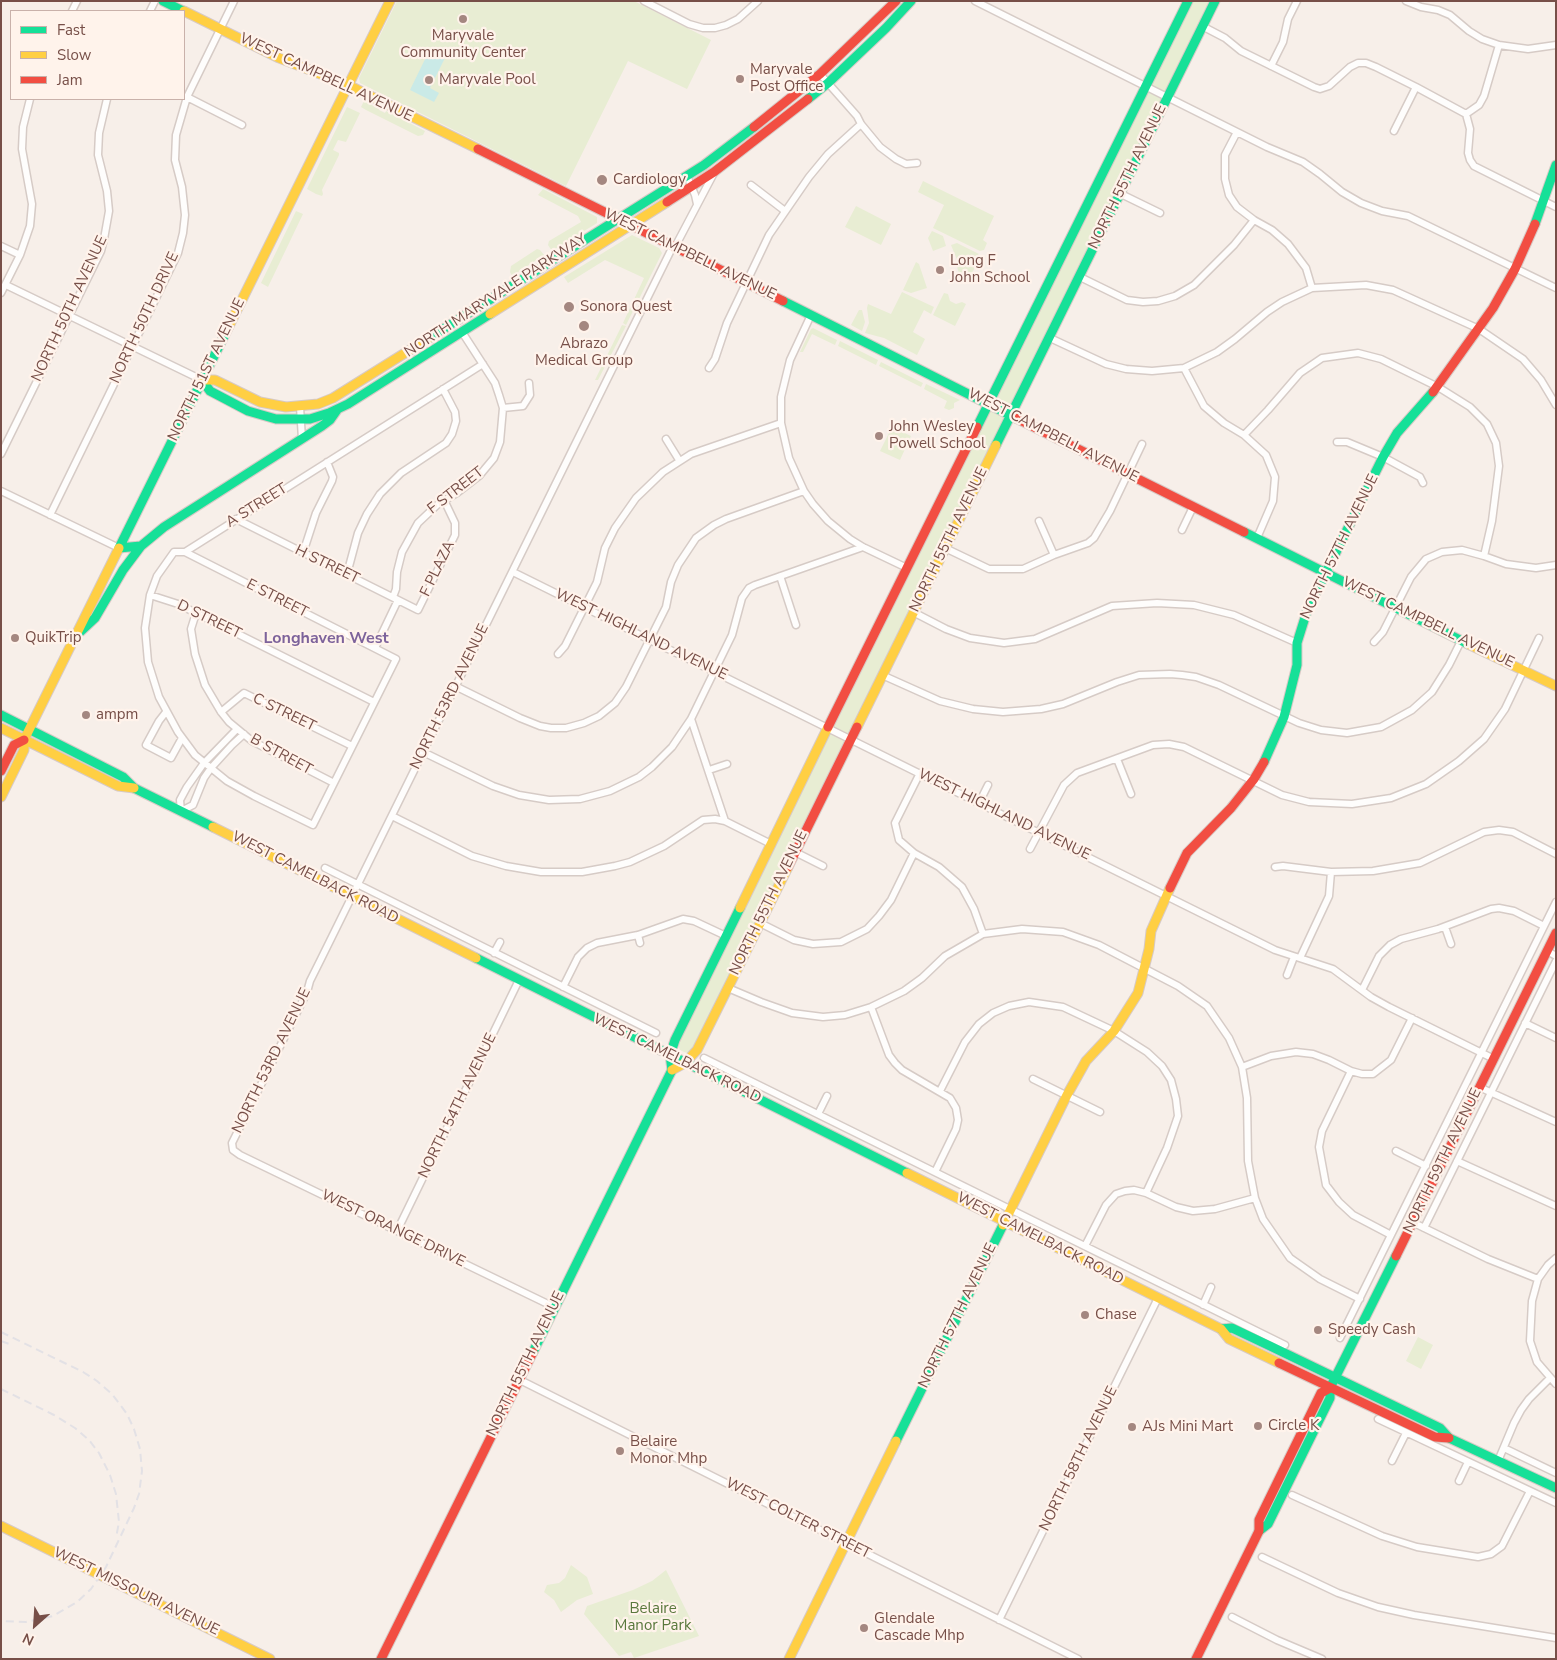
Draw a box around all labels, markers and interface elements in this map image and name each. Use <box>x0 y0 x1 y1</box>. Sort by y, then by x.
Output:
legend <box>10 10 185 100</box>
marker: Maryvale Community Center <box>457 13 469 25</box>
text: Fast <box>57 20 85 40</box>
place label: Maryvale Community Center <box>400 27 526 62</box>
street label: WEST CAMPBELL AVENUE <box>237 30 415 126</box>
text: Slow <box>57 45 91 65</box>
place label: Maryvale Post Office <box>750 61 823 96</box>
text: Jam <box>57 70 83 90</box>
place label: Maryvale Pool <box>439 71 536 89</box>
marker: Maryvale Post Office <box>734 73 746 85</box>
marker: Maryvale Pool <box>423 74 435 86</box>
street label: NORTH 55TH AVENUE <box>1085 102 1171 252</box>
place label: Cardiology <box>613 171 686 189</box>
marker: Cardiology <box>595 173 609 187</box>
street label: WEST CAMPBELL AVENUE <box>601 205 779 305</box>
street label: NORTH MARYVALE PARKWAY <box>401 230 591 362</box>
street label: NORTH 50TH AVENUE <box>28 233 112 385</box>
street label: NORTH 50TH DRIVE <box>107 249 183 387</box>
place label: Long F John School <box>950 252 1030 287</box>
marker: Long F John School <box>934 264 946 276</box>
street label: NORTH 51ST AVENUE <box>165 296 249 444</box>
place label: Sonora Quest <box>580 298 672 316</box>
marker: Sonora Quest <box>562 300 576 314</box>
marker: Abrazo Medical Group <box>577 319 591 333</box>
place label: Abrazo Medical Group <box>535 335 633 370</box>
street label: WEST CAMPBELL AVENUE <box>965 385 1141 487</box>
place label: John Wesley Powell School <box>889 418 985 453</box>
marker: John Wesley Powell School <box>873 430 885 442</box>
street label: F STREET <box>424 463 488 519</box>
street label: NORTH 55TH AVENUE <box>906 465 992 615</box>
street label: NORTH 57TH AVENUE <box>1297 472 1383 622</box>
street label: A STREET <box>223 480 291 532</box>
street label: F PLAZA <box>417 538 459 600</box>
street label: H STREET <box>292 542 362 588</box>
street label: WEST CAMPBELL AVENUE <box>1339 573 1517 673</box>
street label: E STREET <box>243 576 311 622</box>
street label: WEST HIGHLAND AVENUE <box>552 585 730 685</box>
street label: D STREET <box>174 597 244 643</box>
street label: NORTH 53RD AVENUE <box>407 621 493 773</box>
place label: QuikTrip <box>25 629 81 647</box>
district label: Longhaven West <box>263 629 389 649</box>
marker: QuikTrip <box>9 632 21 644</box>
street label: C STREET <box>249 690 319 736</box>
place label: ampm <box>96 706 138 724</box>
marker: ampm <box>80 709 92 721</box>
street label: B STREET <box>247 731 315 779</box>
street label: WEST HIGHLAND AVENUE <box>915 765 1093 865</box>
street label: WEST CAMELBACK ROAD <box>229 828 401 928</box>
street label: NORTH 55TH AVENUE <box>726 828 812 978</box>
street label: NORTH 53RD AVENUE <box>229 985 315 1137</box>
street label: WEST CAMELBACK ROAD <box>590 1010 764 1108</box>
street label: NORTH 54TH AVENUE <box>415 1031 501 1181</box>
street label: NORTH 59TH AVENUE <box>1400 1086 1486 1236</box>
street label: WEST ORANGE DRIVE <box>318 1186 468 1272</box>
street label: WEST CAMELBACK ROAD <box>954 1189 1126 1289</box>
street label: NORTH 57TH AVENUE <box>915 1241 1001 1391</box>
street label: NORTH 55TH AVENUE <box>483 1289 569 1439</box>
place label: Chase <box>1095 1306 1137 1324</box>
marker: Chase <box>1079 1309 1091 1321</box>
place label: Speedy Cash <box>1328 1321 1416 1339</box>
marker: Speedy Cash <box>1312 1324 1324 1336</box>
street label: NORTH 58TH AVENUE <box>1036 1384 1122 1534</box>
place label: Circle K <box>1268 1417 1319 1435</box>
place label: AJs Mini Mart <box>1142 1418 1233 1436</box>
marker: Circle K <box>1252 1420 1264 1432</box>
marker: AJs Mini Mart <box>1126 1421 1138 1433</box>
place label: Belaire Monor Mhp <box>630 1433 707 1468</box>
marker: Belaire Monor Mhp <box>614 1445 626 1457</box>
street label: WEST COLTER STREET <box>722 1475 874 1563</box>
street label: WEST MISSOURI AVENUE <box>50 1544 222 1640</box>
north arrow <box>10 1600 60 1650</box>
park label: Belaire Manor Park <box>615 1600 691 1635</box>
place label: Glendale Cascade Mhp <box>874 1610 965 1645</box>
marker: Glendale Cascade Mhp <box>858 1622 870 1634</box>
text: N <box>19 1628 37 1650</box>

